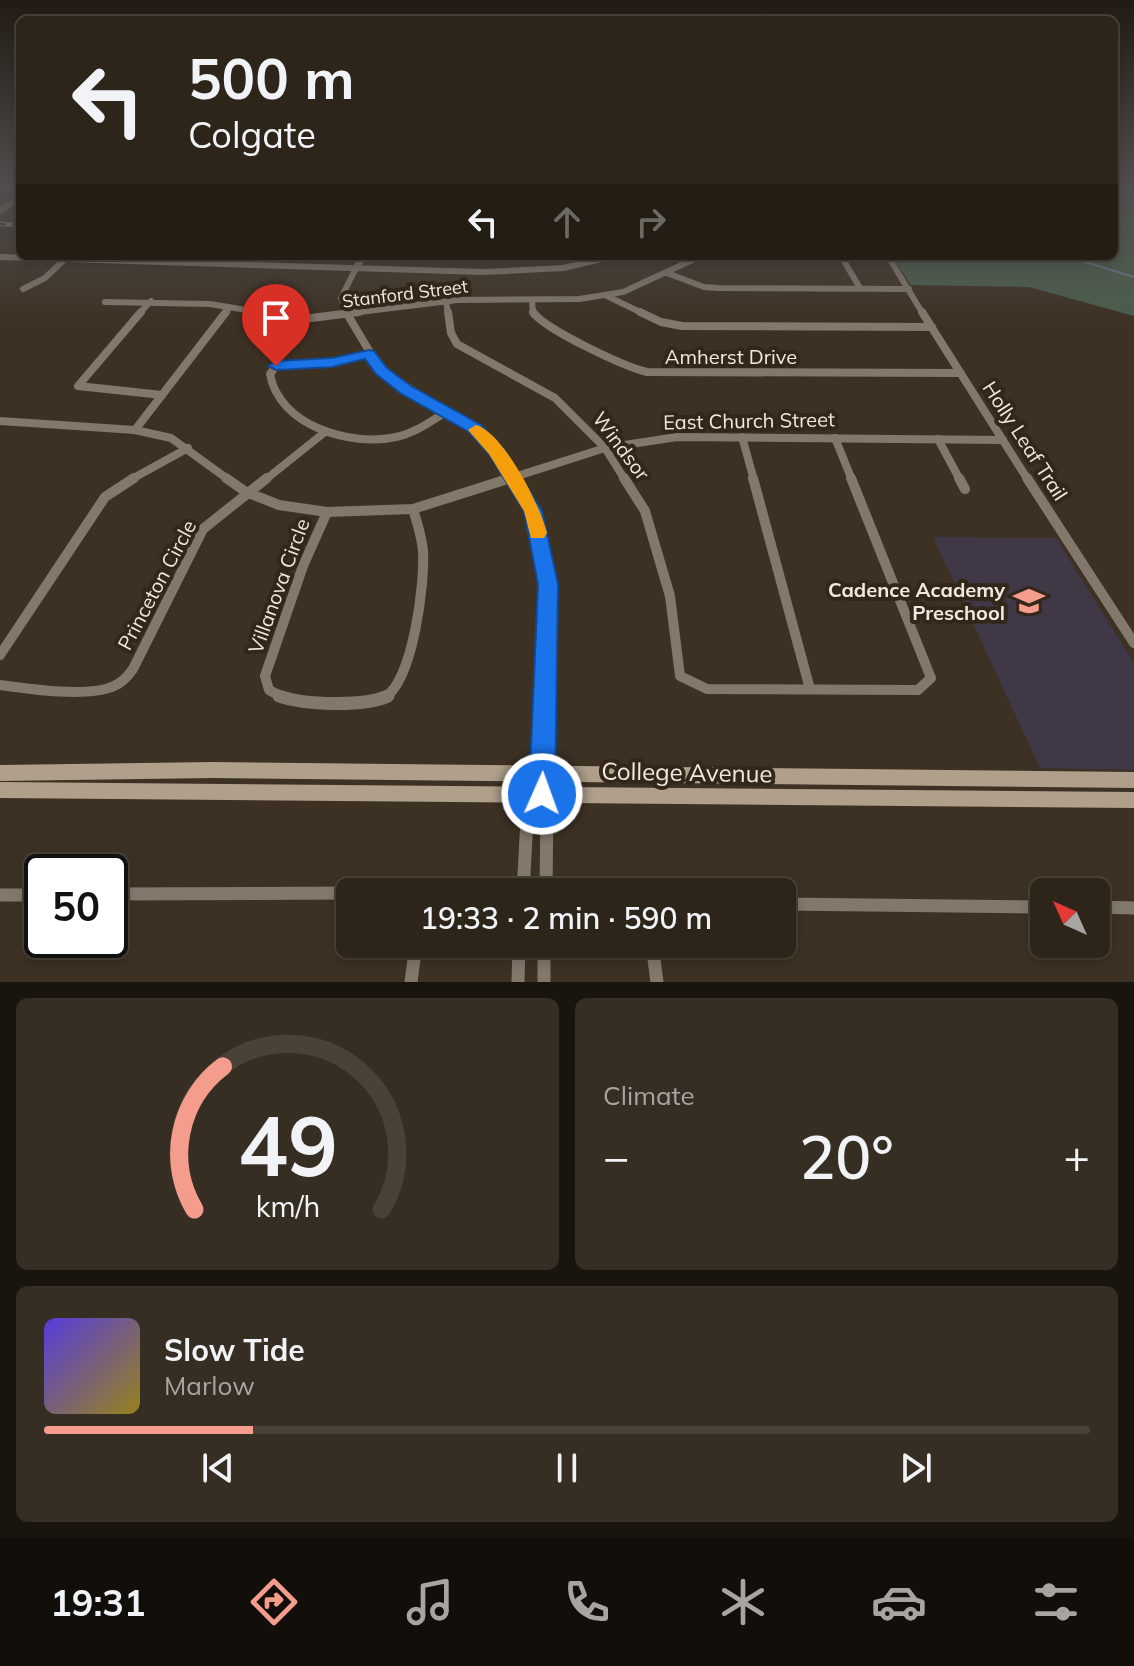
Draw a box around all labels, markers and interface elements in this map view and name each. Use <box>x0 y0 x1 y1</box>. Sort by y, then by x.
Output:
text: 500 m <box>188 43 355 113</box>
icon: left <box>56 48 160 152</box>
text: Colgate <box>188 112 316 157</box>
icon: left <box>461 200 505 244</box>
icon: ahead <box>545 200 589 244</box>
icon: right <box>629 200 673 244</box>
street label: Stanford Street <box>341 274 469 313</box>
pin <box>242 284 310 366</box>
icon: arrive <box>254 296 298 340</box>
street label: Amherst Drive <box>665 344 797 369</box>
street label: Holly Leaf Trail <box>978 376 1073 505</box>
street label: Windsor <box>588 406 656 485</box>
street label: East Church Street <box>663 407 835 434</box>
street label: Villanova Circle <box>243 515 315 657</box>
street label: Princeton Circle <box>112 516 201 654</box>
place label: Cadence Academy Preschool <box>828 577 1005 625</box>
school or university icon: Cadence Academy Preschool <box>1012 584 1046 618</box>
position arrow <box>500 752 584 836</box>
street label: College Avenue <box>601 756 773 788</box>
speed limit sign: 50 <box>24 854 128 958</box>
north arrow <box>1030 878 1110 958</box>
map controls <box>1030 878 1110 958</box>
text: 19:33 · 2 min · 590 m <box>420 899 712 937</box>
text: Climate <box>603 1079 695 1112</box>
text: 49 <box>238 1092 337 1197</box>
text: 20° <box>799 1119 894 1194</box>
text: − <box>603 1129 629 1184</box>
text: + <box>1064 1129 1090 1184</box>
text: km/h <box>255 1188 320 1224</box>
text: Slow Tide <box>164 1331 305 1369</box>
text: Marlow <box>164 1369 255 1402</box>
icon: previous <box>196 1446 240 1490</box>
icon: pause <box>545 1446 589 1490</box>
icon: next <box>894 1446 938 1490</box>
icon: directions <box>246 1574 302 1630</box>
icon: music <box>402 1574 458 1630</box>
icon: phone <box>559 1574 615 1630</box>
icon: climate <box>715 1574 771 1630</box>
icon: car <box>871 1574 927 1630</box>
icon: filters <box>1028 1574 1084 1630</box>
text: 19:31 <box>50 1580 146 1625</box>

